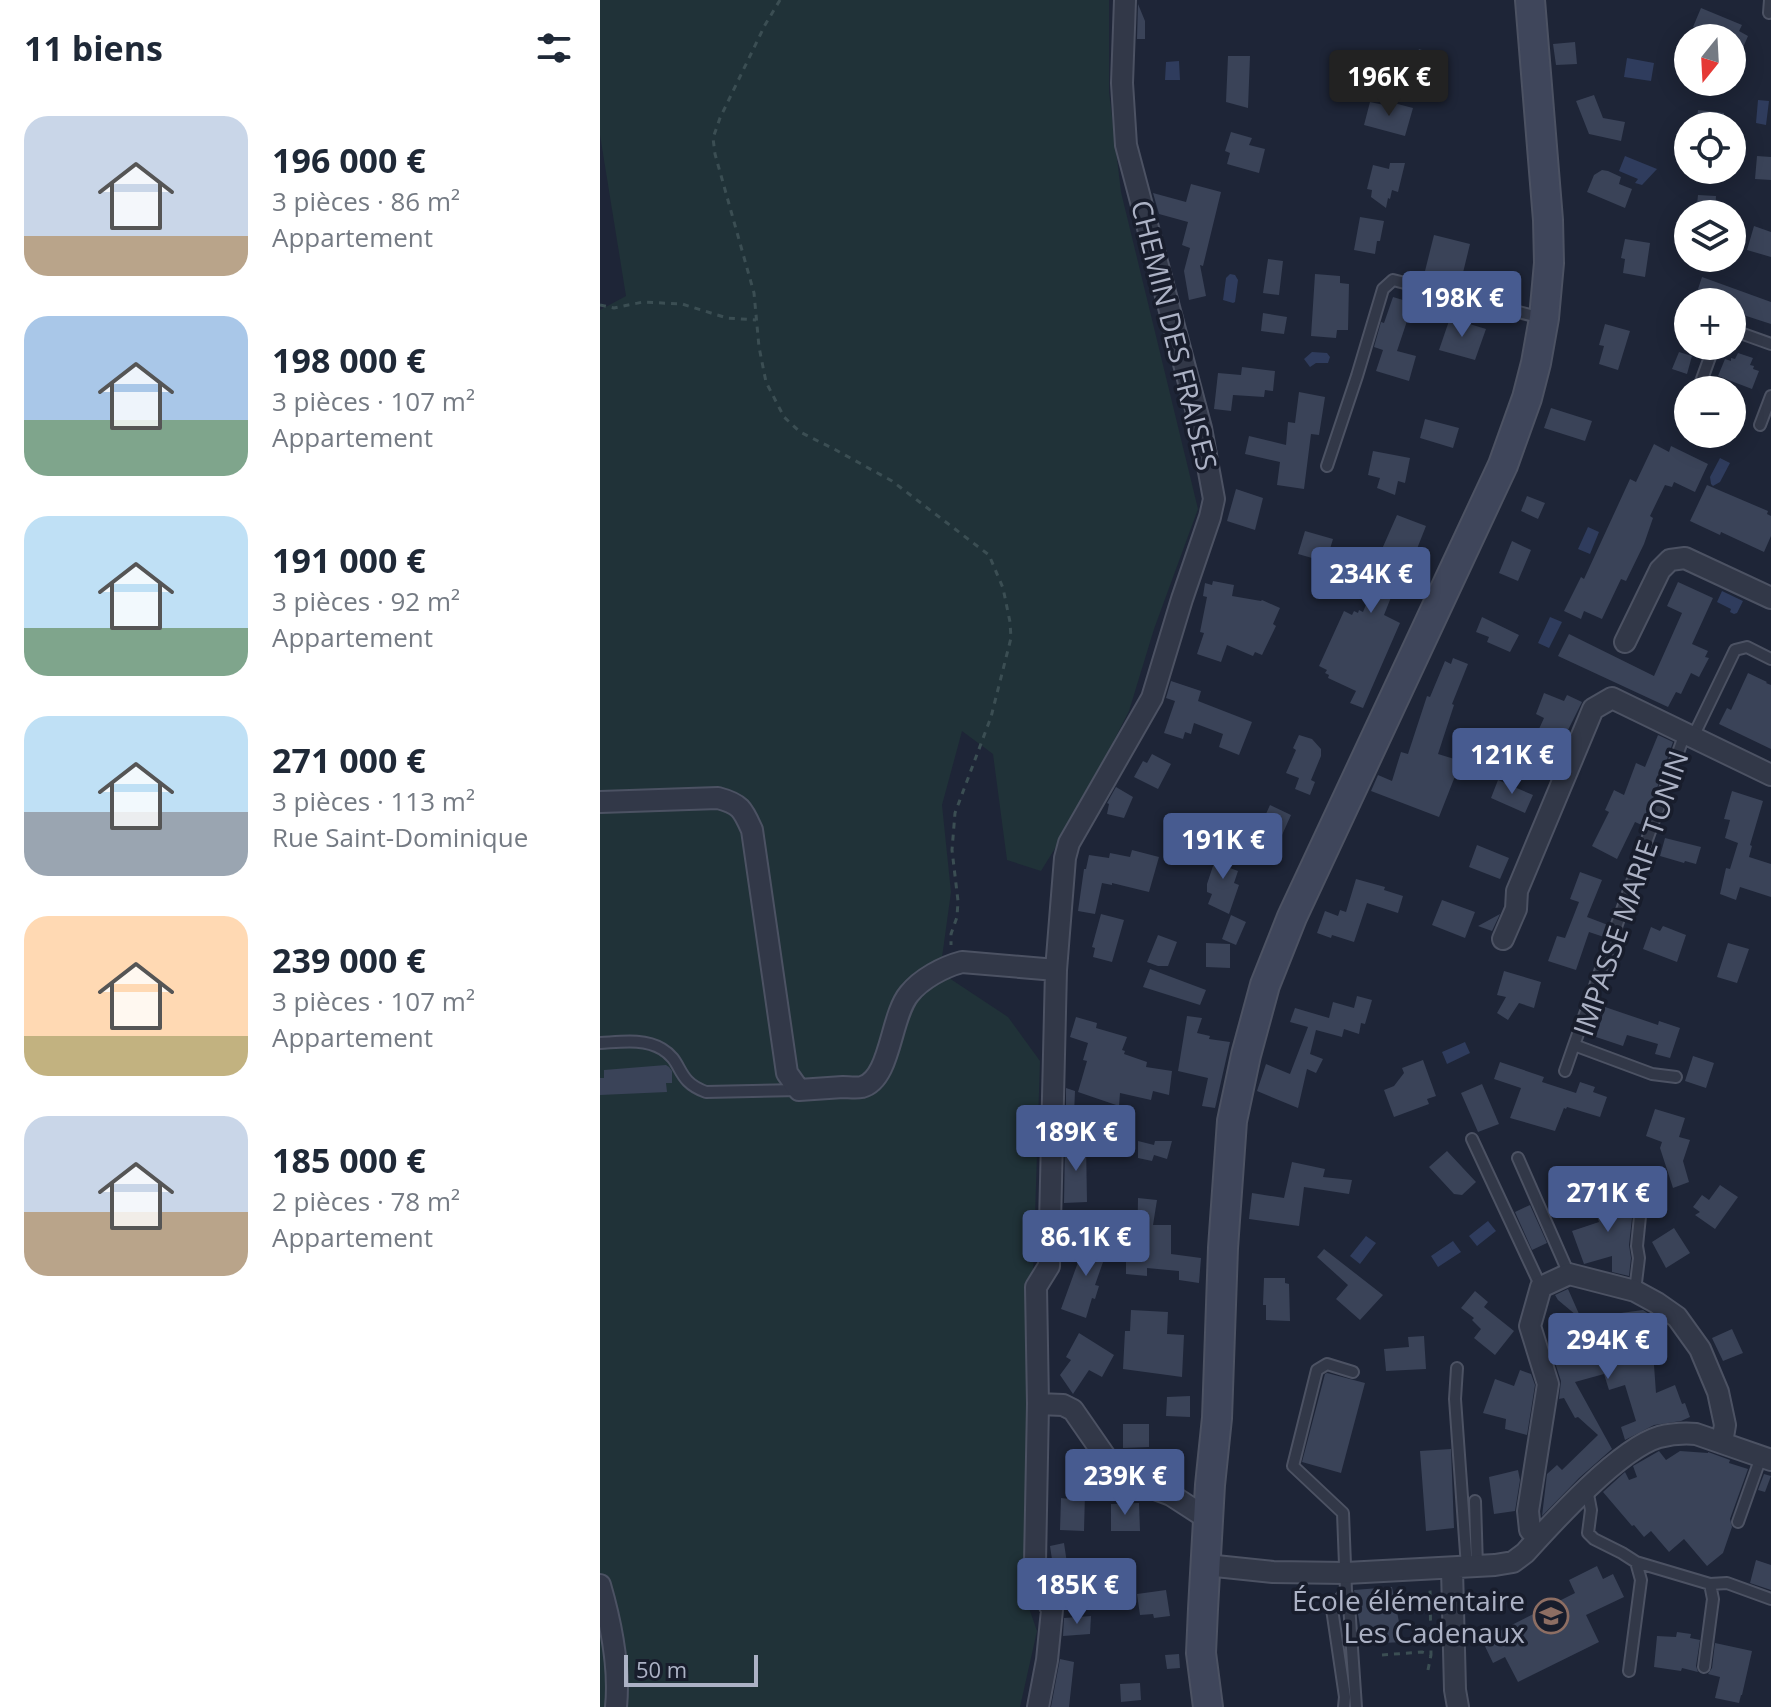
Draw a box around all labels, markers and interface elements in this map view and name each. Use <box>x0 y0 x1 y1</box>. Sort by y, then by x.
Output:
north arrow <box>1674 24 1746 96</box>
map controls <box>1674 24 1746 448</box>
text: 11 biens <box>24 25 163 71</box>
icon: filters <box>532 26 576 70</box>
pin: 196K € <box>1324 50 1454 118</box>
text: 196K € <box>1347 58 1431 94</box>
button: locate <box>1674 112 1746 184</box>
text: 196 000 € <box>272 137 426 183</box>
icon: home <box>88 148 184 244</box>
text: 3 pièces · 86 m² <box>272 183 460 219</box>
street label: CHEMIN DES FRAISES <box>1123 196 1227 474</box>
button: layers <box>1674 200 1746 272</box>
text: Appartement <box>272 219 433 255</box>
pin: 198K € <box>1397 271 1527 339</box>
text: 198K € <box>1420 279 1504 315</box>
button: + <box>1674 288 1746 360</box>
text: 198 000 € <box>272 337 426 383</box>
icon: home <box>88 348 184 444</box>
button: − <box>1674 376 1746 448</box>
text: 3 pièces · 107 m² <box>272 383 475 419</box>
text: Appartement <box>272 419 433 455</box>
text: 191 000 € <box>272 537 426 583</box>
pin: 234K € <box>1306 547 1436 615</box>
icon: home <box>88 548 184 644</box>
text: 234K € <box>1329 555 1413 591</box>
text: 3 pièces · 92 m² <box>272 583 460 619</box>
text: Appartement <box>272 619 433 655</box>
pin: 121K € <box>1447 728 1577 796</box>
text: 121K € <box>1470 736 1554 772</box>
text: 271 000 € <box>272 737 426 783</box>
street label: IMPASSE MARIE TONIN <box>1563 745 1697 1041</box>
icon: home <box>88 748 184 844</box>
text: 3 pièces · 113 m² <box>272 783 475 819</box>
pin: 191K € <box>1158 813 1288 881</box>
text: Rue Saint-Dominique <box>272 819 528 855</box>
text: 191K € <box>1181 821 1265 857</box>
text: 239 000 € <box>272 937 426 983</box>
icon: home <box>88 948 184 1044</box>
text: 3 pièces · 107 m² <box>272 983 475 1019</box>
text: Appartement <box>272 1019 433 1055</box>
pin: 189K € <box>1011 1105 1141 1173</box>
text: 189K € <box>1034 1113 1118 1149</box>
text: 185 000 € <box>272 1137 426 1183</box>
icon: home <box>88 1148 184 1244</box>
pin: 271K € <box>1543 1166 1673 1234</box>
text: 271K € <box>1566 1174 1650 1210</box>
text: 2 pièces · 78 m² <box>272 1183 460 1219</box>
pin: 86.1K € <box>1012 1210 1160 1278</box>
text: 86.1K € <box>1041 1218 1131 1254</box>
text: Appartement <box>272 1219 433 1255</box>
pin: 294K € <box>1543 1313 1673 1381</box>
text: 294K € <box>1566 1321 1650 1357</box>
pin: 239K € <box>1060 1449 1190 1517</box>
text: 239K € <box>1083 1457 1167 1493</box>
pin: 185K € <box>1012 1558 1142 1626</box>
text: 185K € <box>1035 1566 1119 1602</box>
place label: École élémentaire Les Cadenaux <box>1292 1581 1525 1651</box>
school or university icon: École élémentaire Les Cadenaux <box>1532 1597 1570 1635</box>
scale bar <box>624 1651 758 1687</box>
text: 50 m <box>636 1654 687 1684</box>

